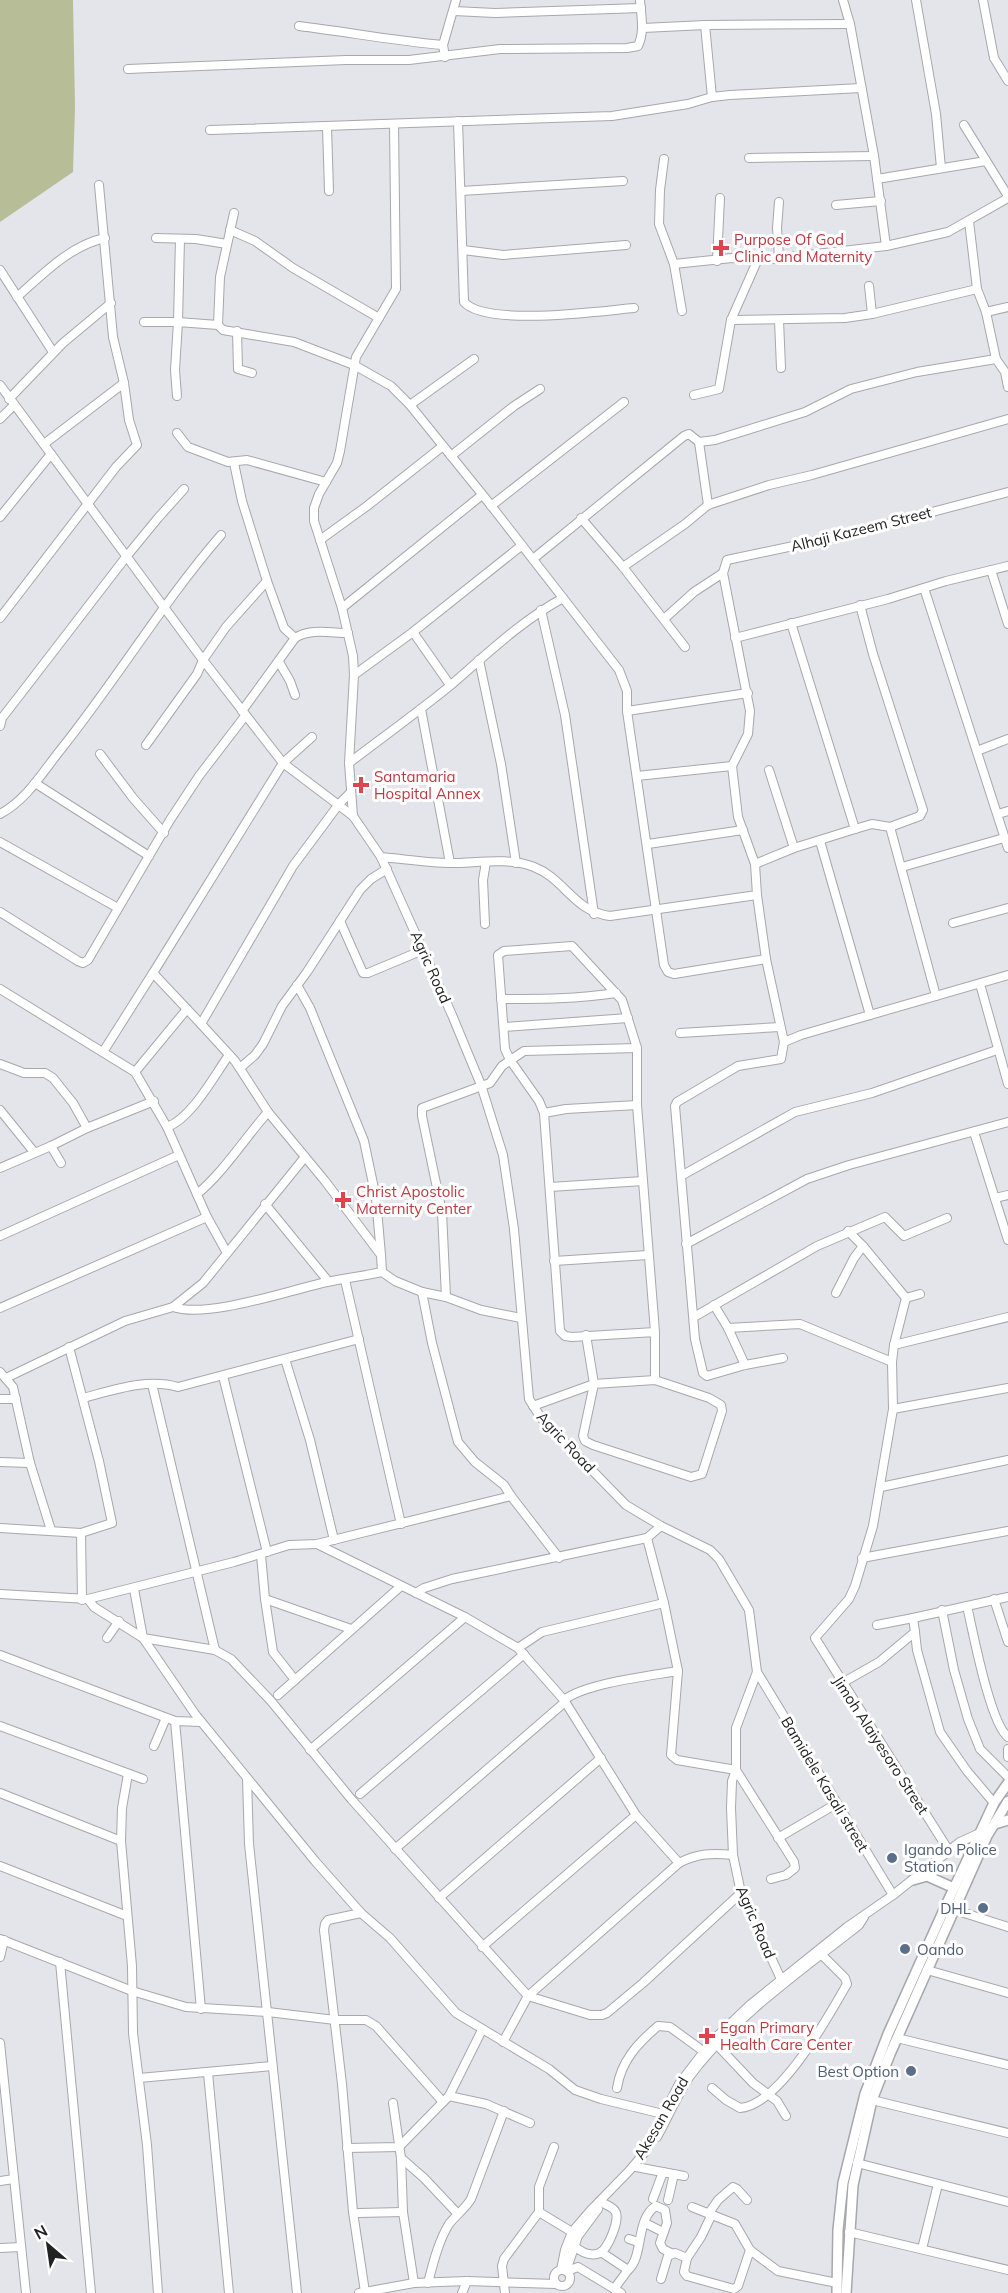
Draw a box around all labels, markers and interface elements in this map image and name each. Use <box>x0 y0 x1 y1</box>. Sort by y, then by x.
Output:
place label: Purpose Of God Clinic and Maternity <box>734 230 872 266</box>
marker: Purpose Of God Clinic and Maternity <box>712 239 730 257</box>
street label: Alhaji Kazeem Street <box>789 502 933 556</box>
place label: Santamaria Hospital Annex <box>374 767 481 803</box>
marker: Santamaria Hospital Annex <box>352 776 370 794</box>
street label: Agric Road <box>407 928 455 1006</box>
place label: Christ Apostolic Maternity Center <box>356 1182 472 1218</box>
marker: Christ Apostolic Maternity Center <box>334 1191 352 1209</box>
street label: Agric Road <box>533 1407 599 1477</box>
street label: Jimoh Alaiyesoro Street <box>829 1672 933 1818</box>
street label: Bamidele Kasali street <box>777 1713 873 1855</box>
place label: Igando Police Station <box>904 1840 997 1876</box>
marker: Igando Police Station <box>885 1851 899 1865</box>
street label: Agric Road <box>732 1883 780 1961</box>
place label: DHL <box>940 1899 971 1918</box>
marker: DHL <box>976 1901 990 1915</box>
place label: Oando <box>917 1940 964 1959</box>
marker: Oando <box>898 1942 912 1956</box>
place label: Egan Primary Health Care Center <box>720 2018 853 2054</box>
marker: Egan Primary Health Care Center <box>698 2027 716 2045</box>
place label: Best Option <box>817 2062 899 2081</box>
marker: Best Option <box>904 2064 918 2078</box>
street label: Akesan Road <box>630 2073 692 2163</box>
north arrow <box>18 2215 78 2275</box>
text: N <box>31 2220 51 2244</box>

